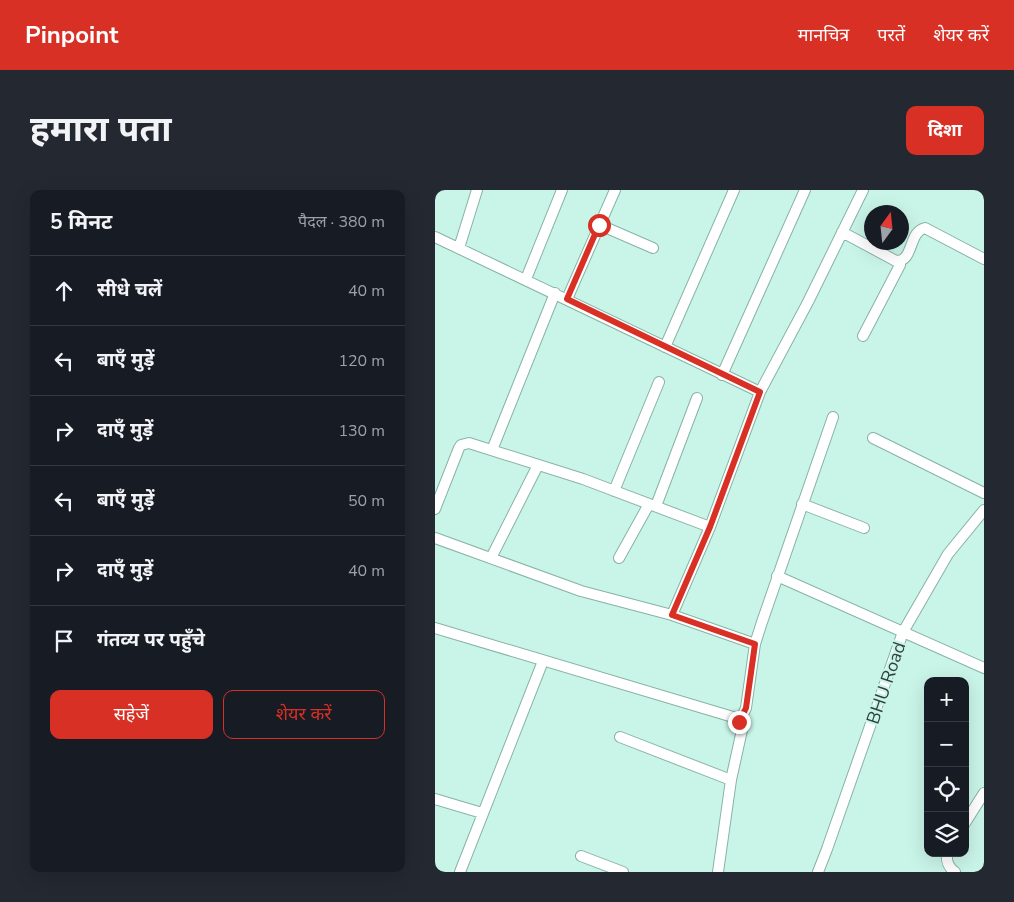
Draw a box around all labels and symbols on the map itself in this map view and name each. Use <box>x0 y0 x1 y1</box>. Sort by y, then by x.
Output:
north arrow <box>864 205 909 250</box>
route start <box>588 214 611 237</box>
street label: BHU Road <box>861 639 911 727</box>
route end <box>728 711 751 734</box>

